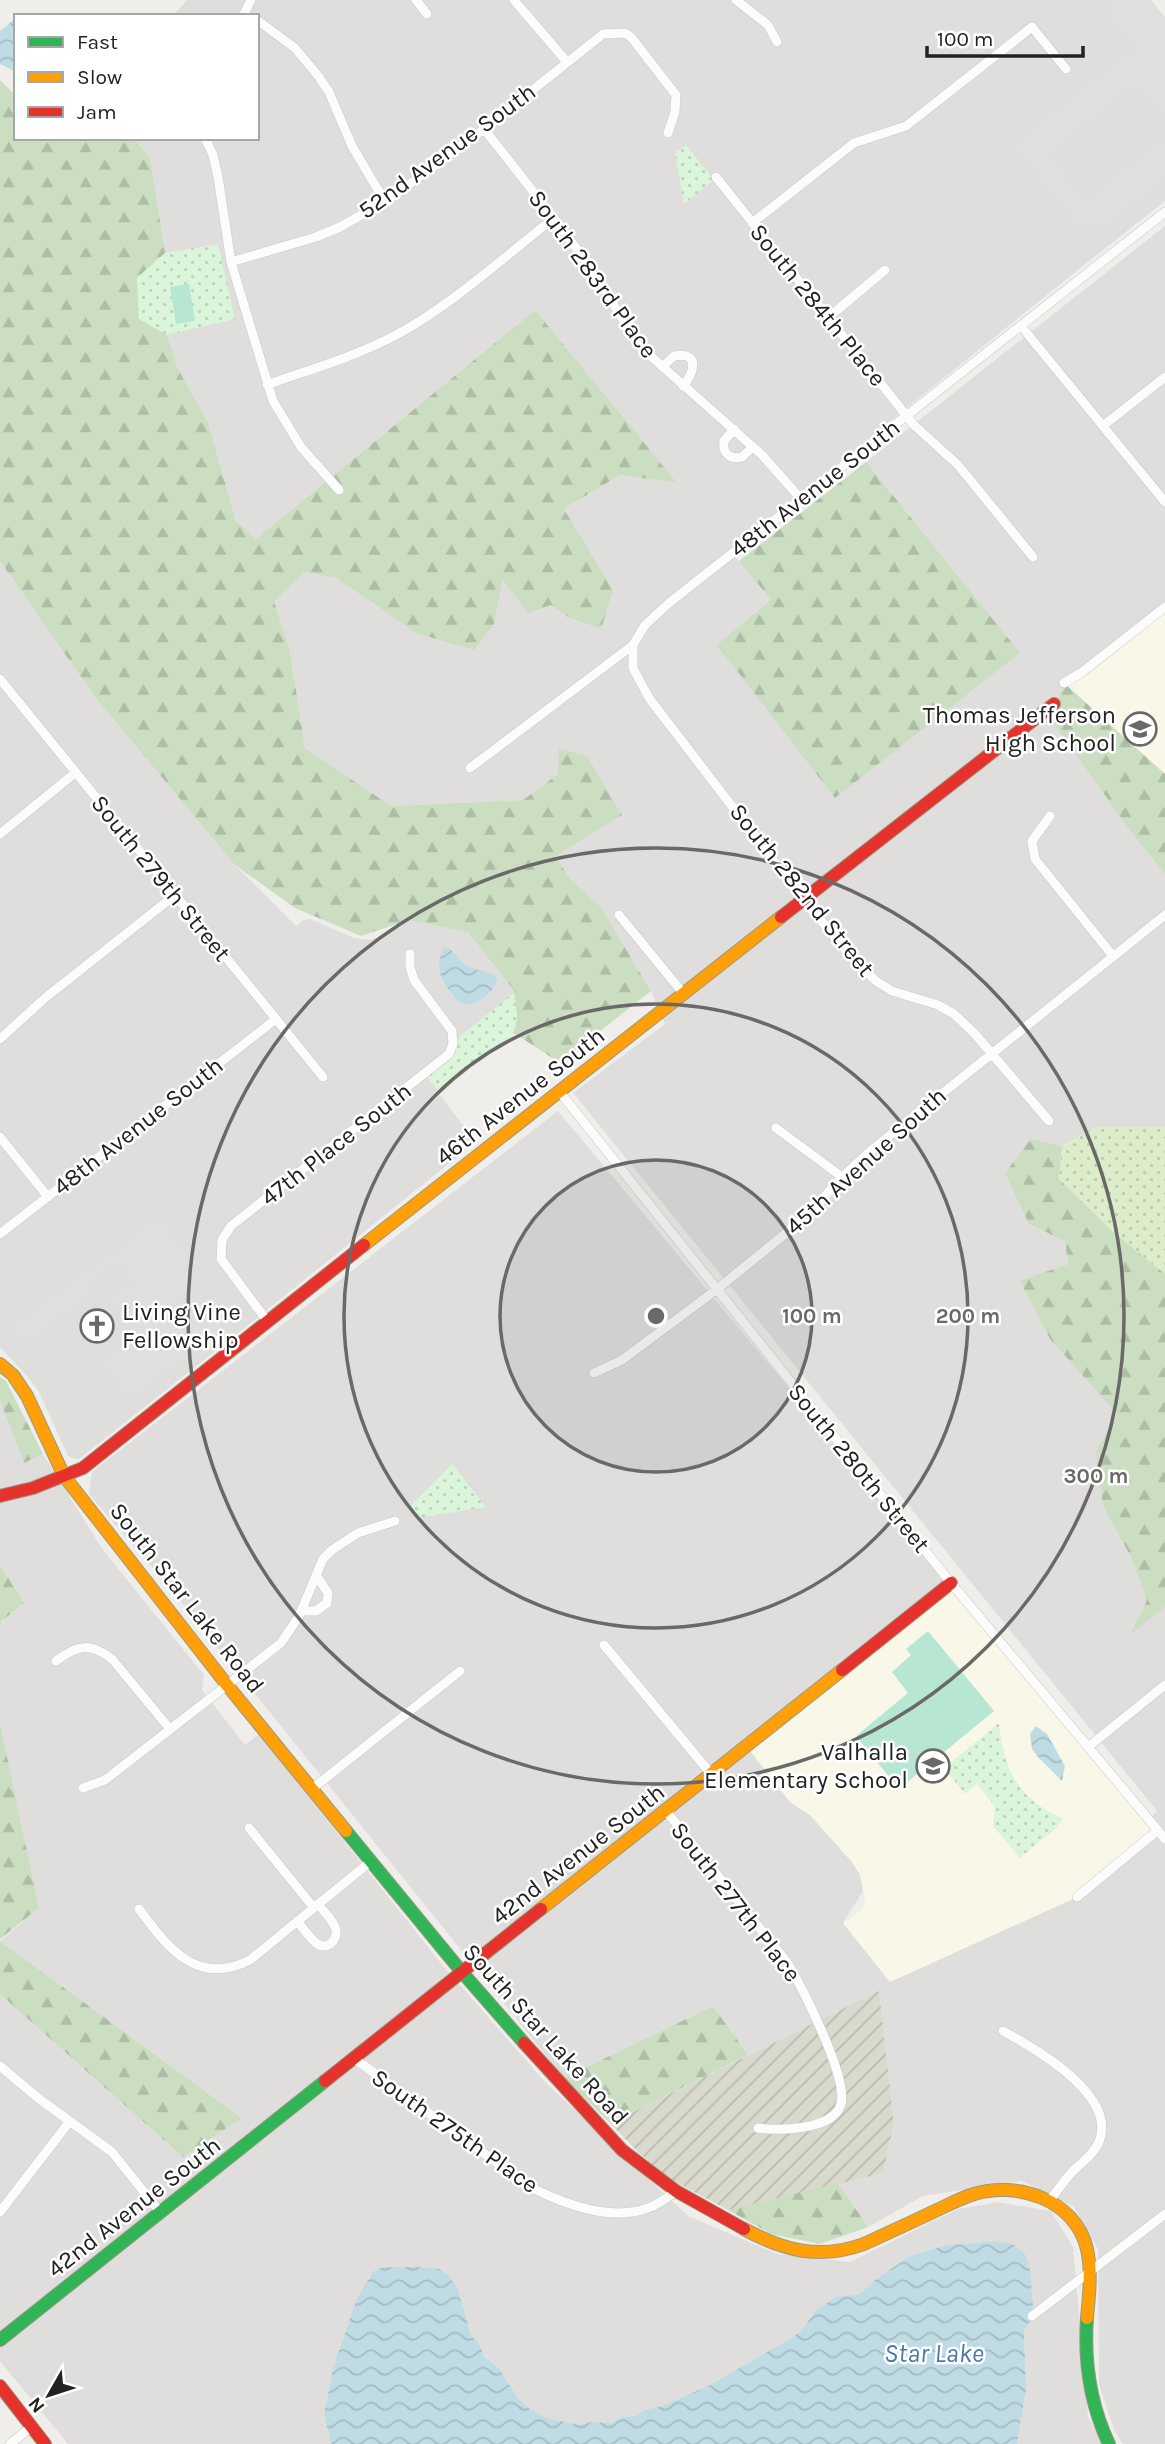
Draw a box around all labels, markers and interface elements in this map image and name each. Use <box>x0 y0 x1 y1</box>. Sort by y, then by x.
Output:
legend <box>14 14 259 140</box>
scale bar <box>927 14 1083 58</box>
text: 100 m <box>937 27 994 51</box>
text: Fast <box>77 30 118 54</box>
text: Slow <box>77 65 122 89</box>
street label: 52nd Avenue South <box>353 77 541 225</box>
text: Jam <box>77 100 117 124</box>
street label: South 283rd Place <box>523 185 663 363</box>
street label: South 284th Place <box>744 218 892 392</box>
street label: 48th Avenue South <box>725 413 905 563</box>
place label: Thomas Jefferson High School <box>923 701 1116 757</box>
school or university icon: Thomas Jefferson High School <box>1121 710 1159 748</box>
street label: South 279th Street <box>85 789 237 967</box>
street label: South 282nd Street <box>724 798 880 982</box>
street label: 46th Avenue South <box>430 1021 610 1171</box>
street label: 48th Avenue South <box>48 1051 228 1201</box>
street label: 47th Place South <box>255 1077 417 1211</box>
street label: 45th Avenue South <box>780 1082 952 1240</box>
place label: Living Vine Fellowship <box>122 1298 241 1354</box>
centre of rings <box>644 1304 668 1328</box>
text: 100 m <box>782 1304 842 1328</box>
text: 200 m <box>936 1304 1000 1328</box>
church icon: Living Vine Fellowship <box>78 1307 116 1345</box>
street label: South 280th Street <box>782 1378 936 1558</box>
text: 300 m <box>1064 1464 1128 1488</box>
street label: South Star Lake Road <box>104 1497 270 1699</box>
place label: Valhalla Elementary School <box>704 1738 908 1794</box>
school or university icon: Valhalla Elementary School <box>914 1747 952 1785</box>
street label: 42nd Avenue South <box>486 1778 670 1930</box>
street label: South 277th Place <box>665 1817 807 1987</box>
street label: South Star Lake Road <box>457 1938 635 2130</box>
street label: South 275th Place <box>366 2063 544 2199</box>
street label: 42nd Avenue South <box>42 2131 226 2283</box>
water label: Star Lake <box>884 2338 984 2369</box>
north arrow <box>14 2360 84 2430</box>
text: N <box>24 2393 49 2417</box>

